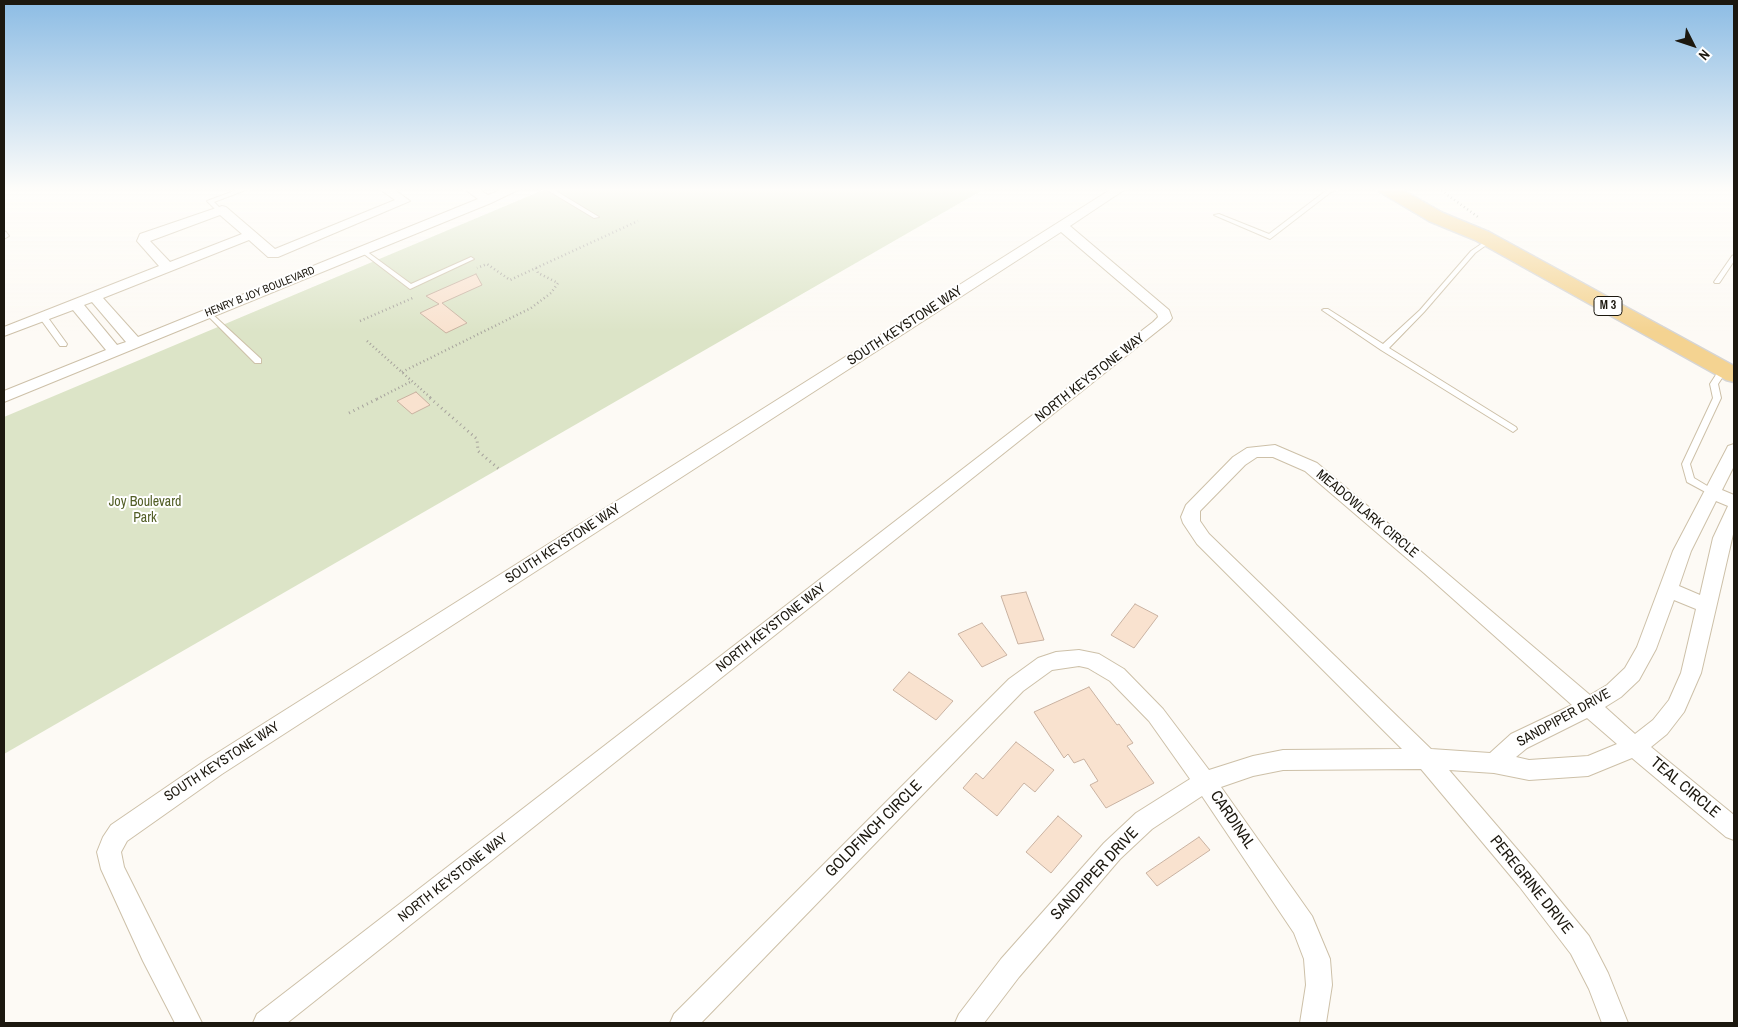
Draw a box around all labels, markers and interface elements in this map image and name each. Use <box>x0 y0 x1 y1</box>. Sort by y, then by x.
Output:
north arrow <box>1668 20 1718 70</box>
text: N <box>1695 46 1714 64</box>
street label: HENRY B JOY BOULEVARD <box>203 264 317 320</box>
street label: SOUTH KEYSTONE WAY <box>844 283 966 369</box>
road number: M 3 <box>1594 296 1622 316</box>
street label: NORTH KEYSTONE WAY <box>1032 330 1148 426</box>
street label: MEADOWLARK CIRCLE <box>1312 466 1422 562</box>
park label: Joy Boulevard Park <box>109 494 181 526</box>
street label: SOUTH KEYSTONE WAY <box>502 501 624 587</box>
street label: NORTH KEYSTONE WAY <box>713 580 829 676</box>
street label: SANDPIPER DRIVE <box>1514 685 1614 751</box>
street label: SOUTH KEYSTONE WAY <box>161 719 283 805</box>
street label: TEAL CIRCLE <box>1646 753 1724 823</box>
street label: GOLDFINCH CIRCLE <box>822 777 926 881</box>
street label: CARDINAL <box>1205 787 1259 853</box>
street label: SANDPIPER DRIVE <box>1047 824 1143 924</box>
street label: NORTH KEYSTONE WAY <box>395 830 511 926</box>
street label: PEREGRINE DRIVE <box>1485 832 1577 938</box>

